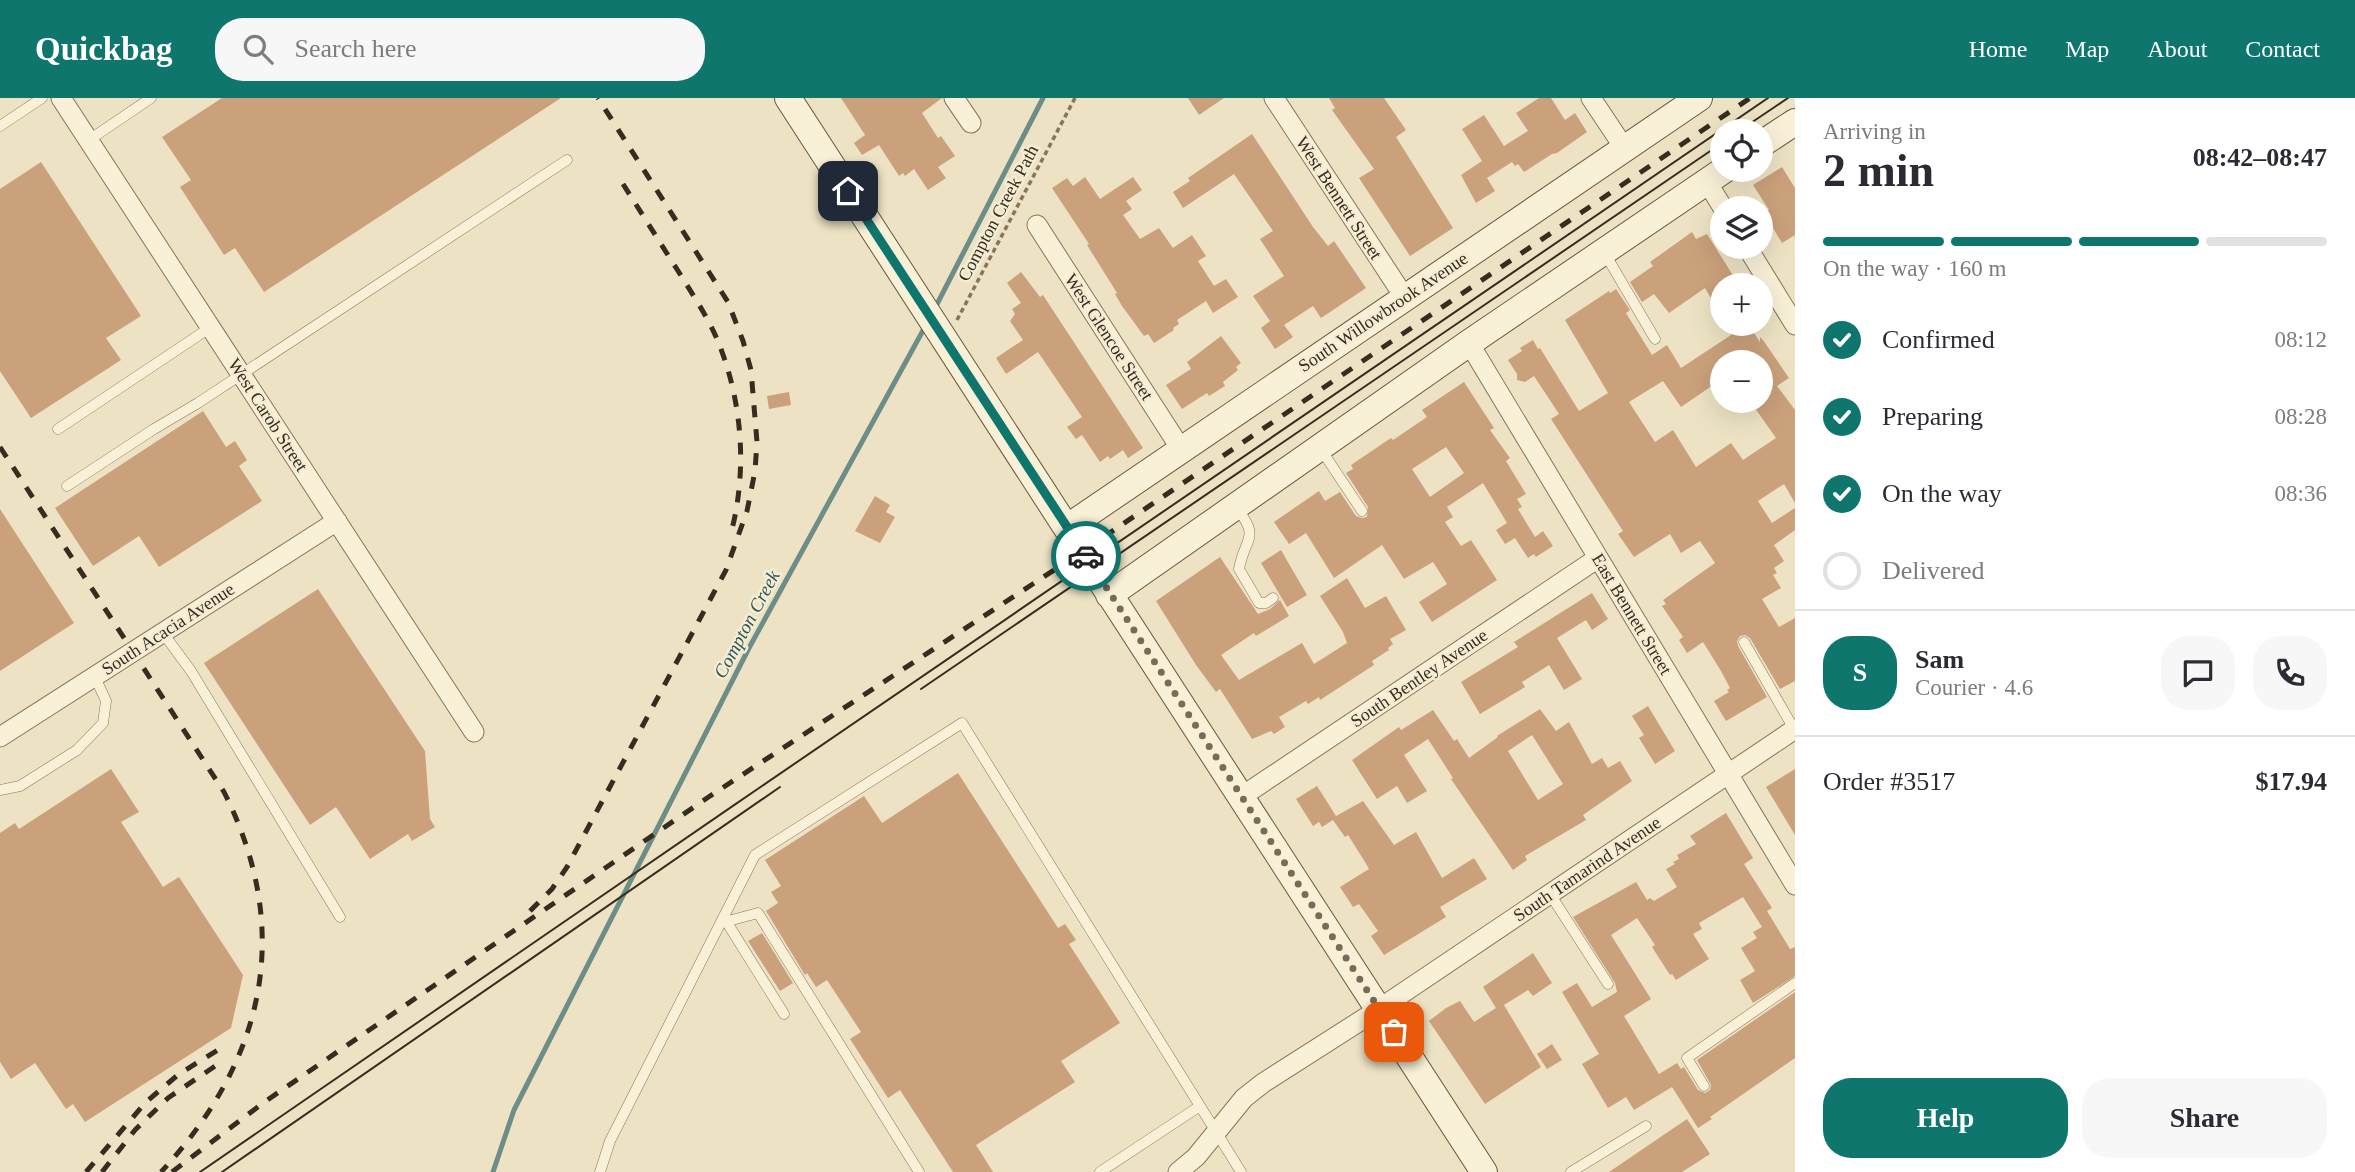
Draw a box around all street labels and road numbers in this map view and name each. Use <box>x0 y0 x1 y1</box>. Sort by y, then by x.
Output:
street label: West Bennett Street <box>1292 133 1386 263</box>
street label: Compton Creek Path <box>954 142 1042 284</box>
street label: South Willowbrook Avenue <box>1295 248 1471 376</box>
street label: West Glencoe Street <box>1061 270 1157 404</box>
street label: West Carob Street <box>224 355 312 475</box>
street label: East Bennett Street <box>1588 550 1676 678</box>
street label: South Acacia Avenue <box>98 579 238 679</box>
street label: South Bentley Avenue <box>1347 625 1491 731</box>
street label: South Tamarind Avenue <box>1510 812 1664 926</box>

